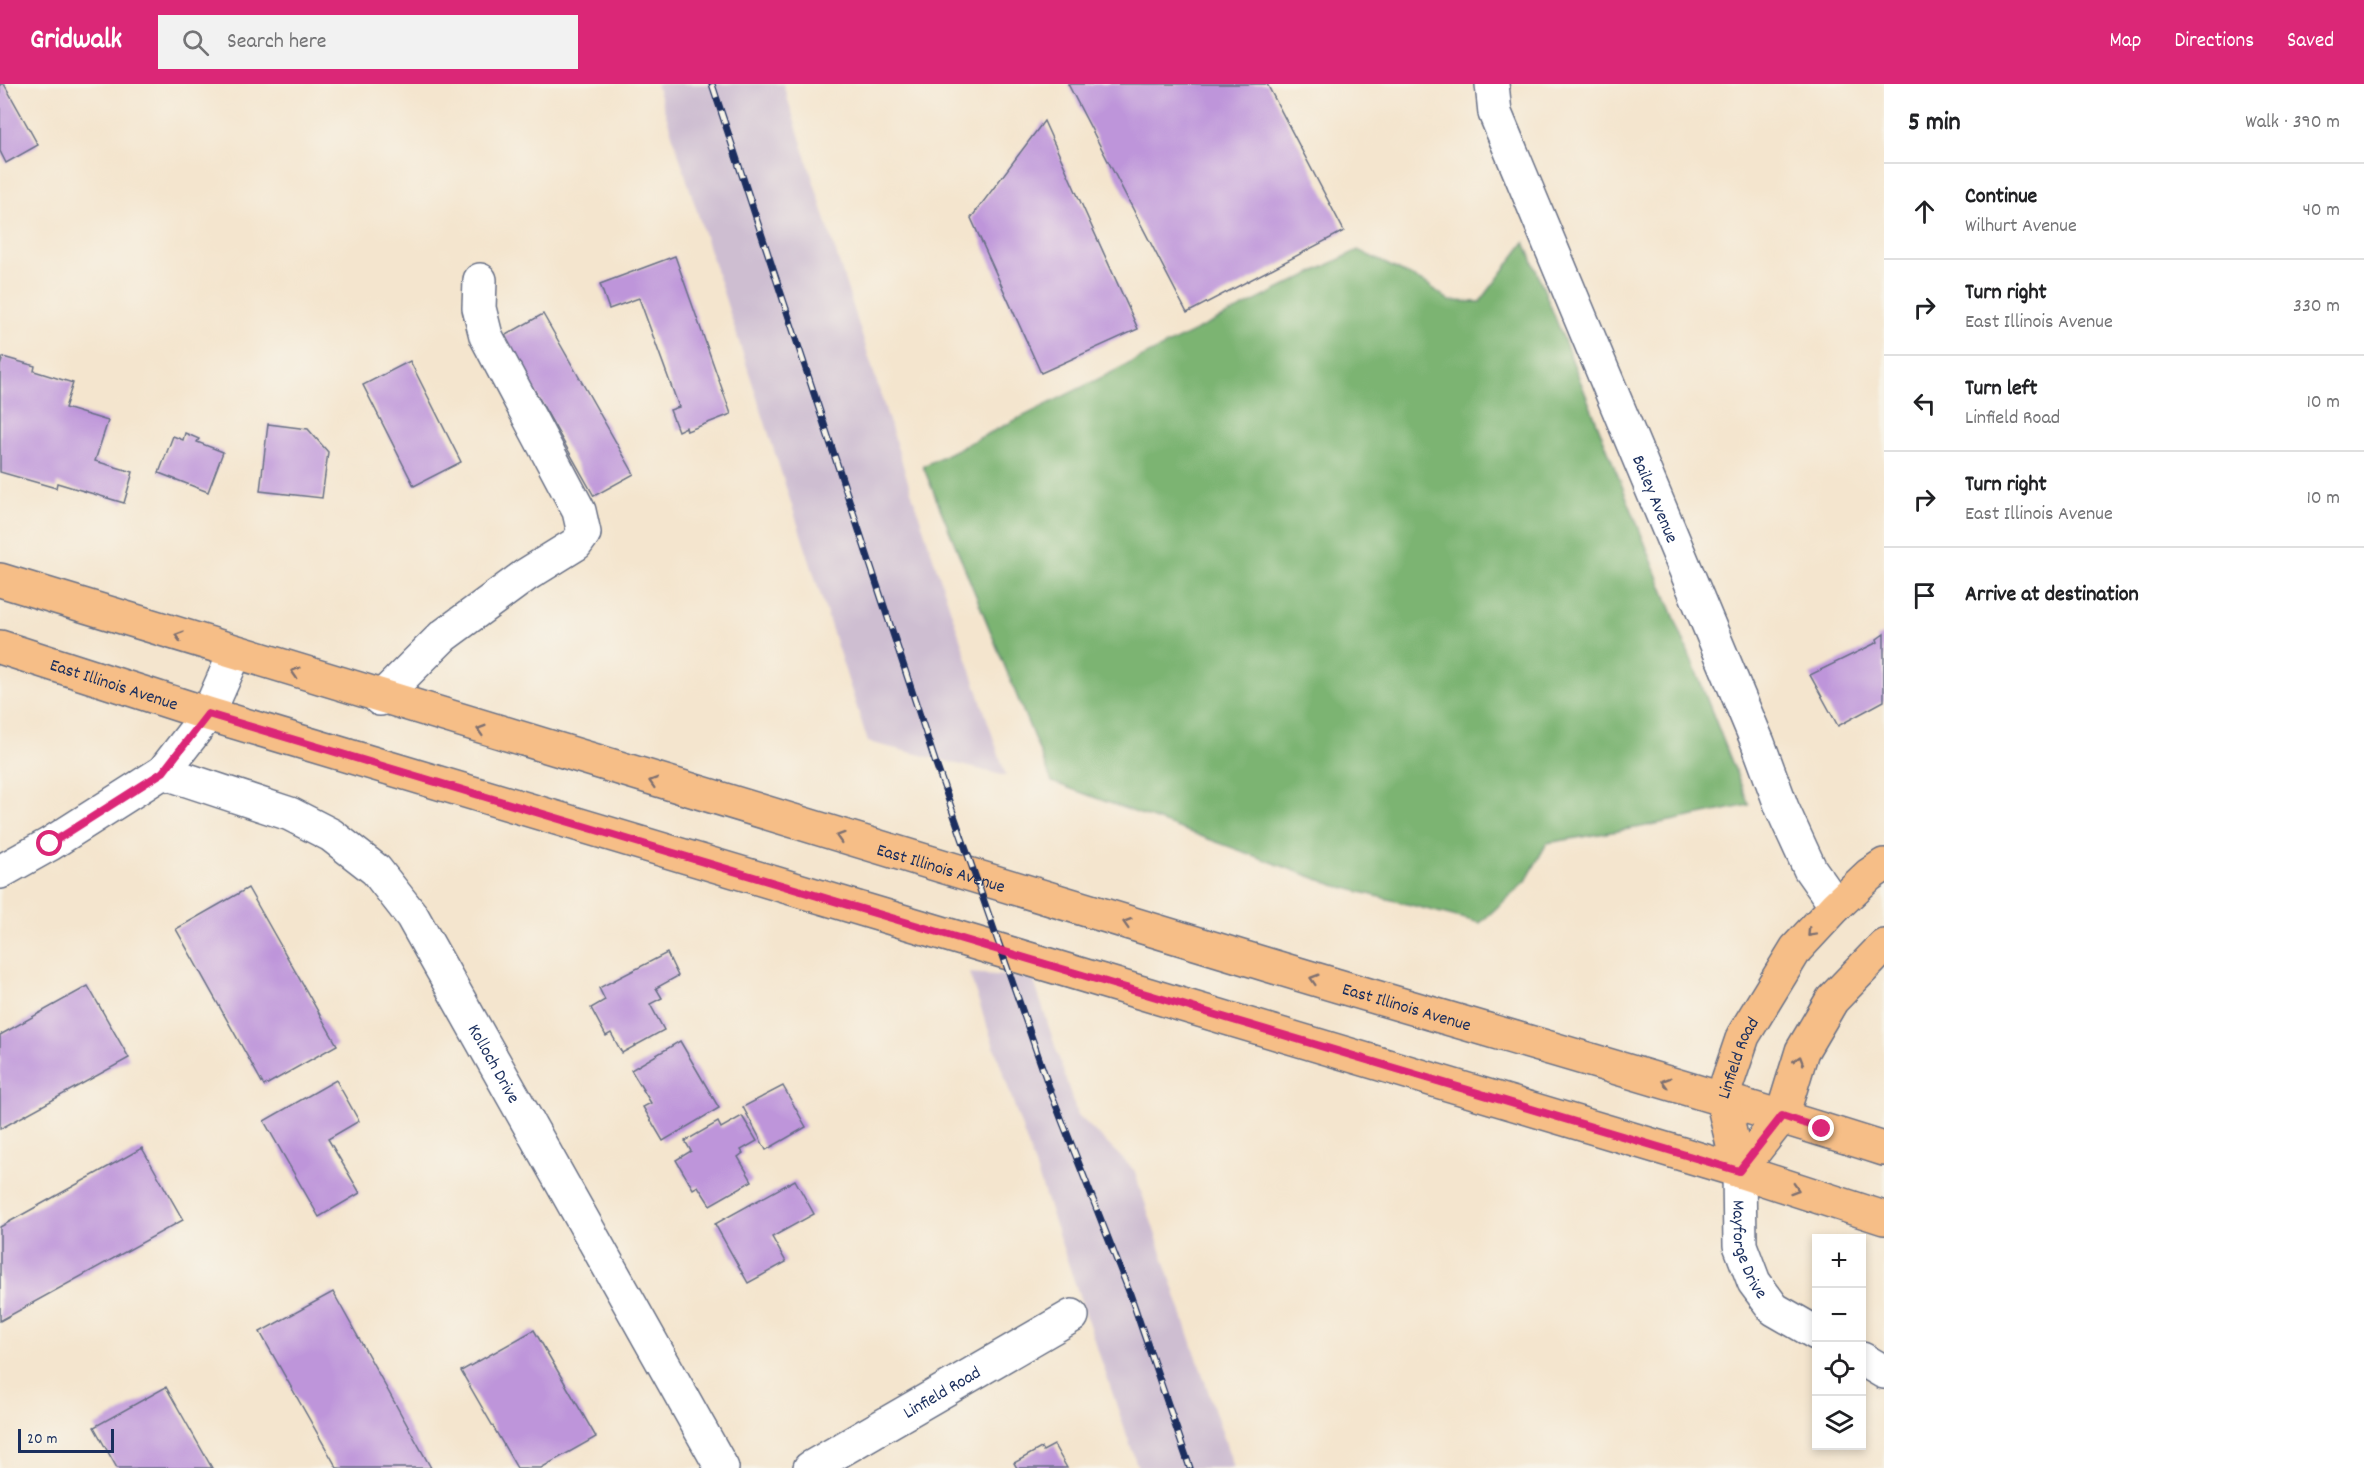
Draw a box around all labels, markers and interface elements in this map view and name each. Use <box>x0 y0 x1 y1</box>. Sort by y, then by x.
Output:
search box <box>158 15 578 69</box>
text: Gridwalk <box>30 22 122 62</box>
icon: search <box>179 26 212 59</box>
text: Search here <box>227 27 327 58</box>
text: Map <box>2110 27 2141 57</box>
text: Directions <box>2174 27 2254 57</box>
text: Saved <box>2287 27 2334 57</box>
text: 5 min <box>1908 105 1961 142</box>
text: Walk · 390 m <box>2245 109 2340 137</box>
text: Continue <box>1965 182 2037 213</box>
icon: ahead <box>1908 195 1941 228</box>
text: 40 m <box>2302 197 2340 225</box>
text: Wilhurt Avenue <box>1965 213 2077 241</box>
text: Turn right <box>1965 278 2047 309</box>
icon: right <box>1908 291 1941 324</box>
text: 330 m <box>2293 293 2340 321</box>
text: East Illinois Avenue <box>1965 309 2113 337</box>
text: Turn left <box>1965 374 2037 405</box>
icon: left <box>1908 387 1941 420</box>
text: 10 m <box>2306 389 2340 417</box>
text: Linfield Road <box>1965 405 2060 433</box>
street label: Bailey Avenue <box>1624 452 1683 547</box>
text: Turn right <box>1965 470 2047 501</box>
icon: right <box>1908 483 1941 516</box>
text: 10 m <box>2306 485 2340 513</box>
text: East Illinois Avenue <box>1965 501 2113 529</box>
icon: arrive <box>1908 579 1941 612</box>
text: Arrive at destination <box>1965 580 2139 611</box>
one-way arrow <box>174 631 185 643</box>
street label: East Illinois Avenue <box>46 654 181 718</box>
one-way arrow <box>290 667 301 679</box>
one-way arrow <box>476 725 487 737</box>
one-way arrow <box>648 777 659 789</box>
route start <box>36 830 62 856</box>
one-way arrow <box>835 832 846 844</box>
street label: East Illinois Avenue <box>873 839 1008 901</box>
one-way arrow <box>1122 918 1133 930</box>
one-way arrow <box>1807 926 1818 937</box>
one-way arrow <box>1309 974 1320 986</box>
street label: East Illinois Avenue <box>1339 978 1474 1039</box>
street label: Linfield Road <box>1713 1013 1766 1103</box>
street label: Kolloch Drive <box>460 1020 525 1109</box>
one-way arrow <box>1792 1055 1804 1066</box>
one-way arrow <box>1661 1077 1672 1089</box>
route end <box>1808 1115 1834 1141</box>
one-way arrow <box>1789 1182 1800 1194</box>
street label: Mayforge Drive <box>1724 1200 1772 1305</box>
map controls <box>1812 1234 1866 1450</box>
button: + <box>1812 1234 1866 1288</box>
button: − <box>1812 1288 1866 1342</box>
button: locate <box>1812 1342 1866 1396</box>
street label: Linfield Road <box>899 1362 986 1426</box>
button: layers <box>1812 1396 1866 1450</box>
scale bar <box>18 1426 114 1454</box>
text: 20 m <box>27 1428 57 1451</box>

